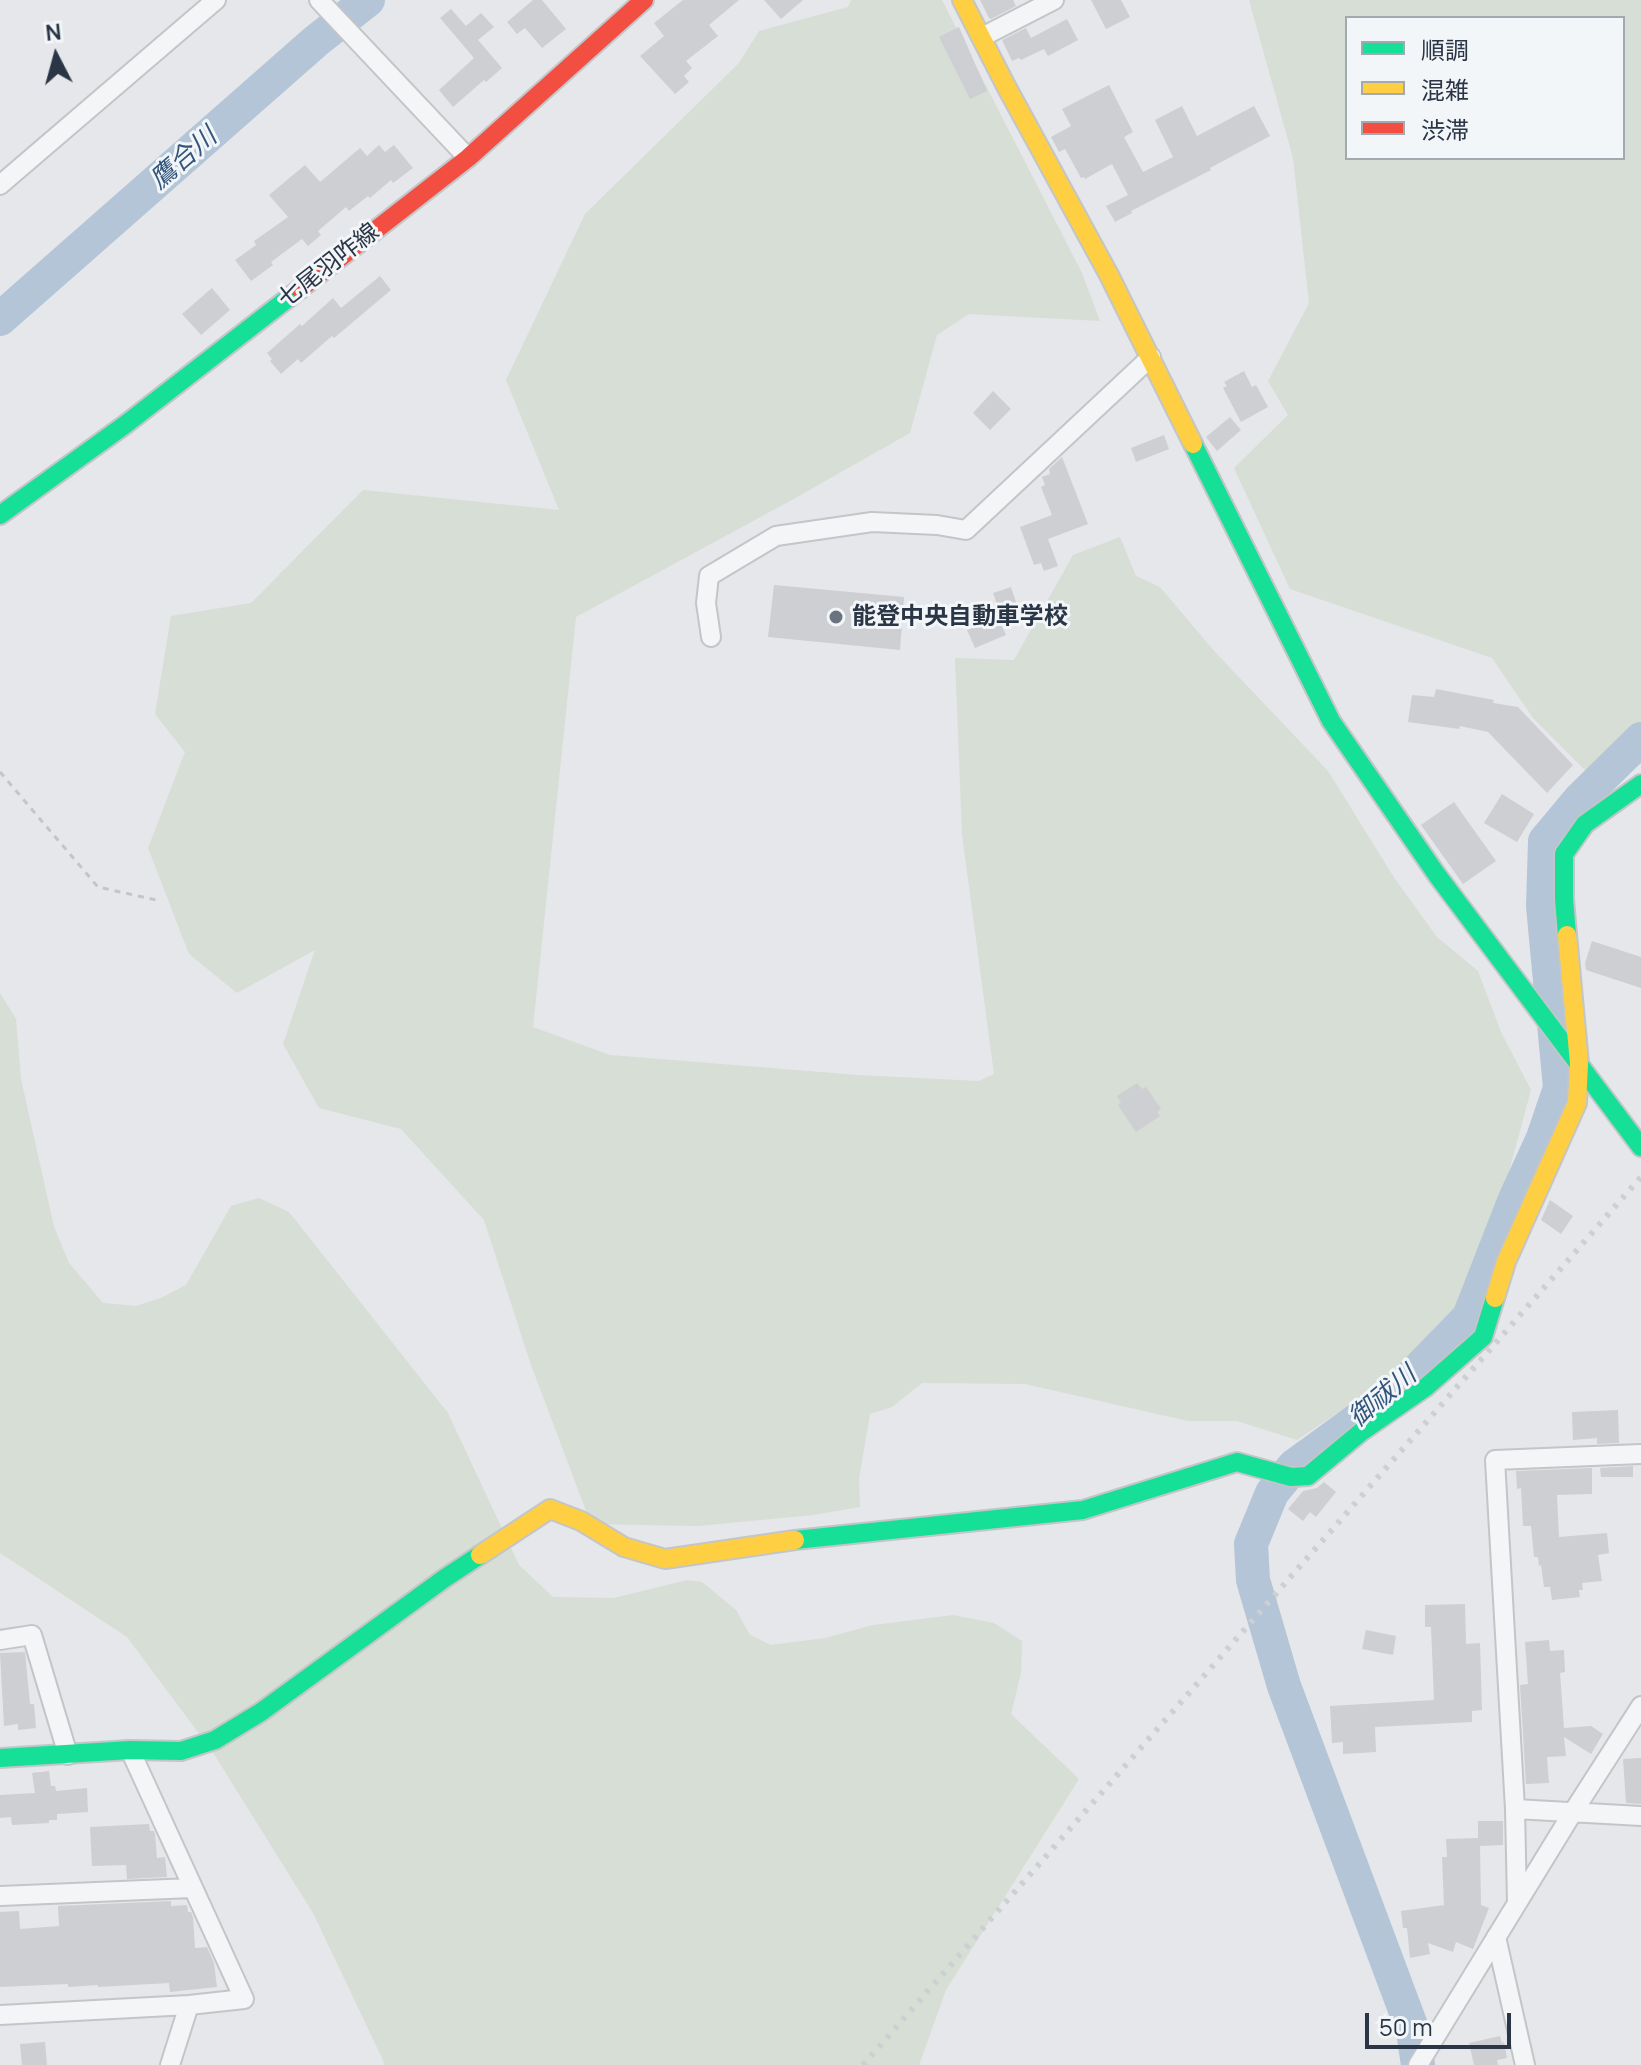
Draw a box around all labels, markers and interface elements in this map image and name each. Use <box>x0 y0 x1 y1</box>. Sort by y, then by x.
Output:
north arrow <box>16 16 96 96</box>
text: N <box>44 16 63 48</box>
legend <box>1345 16 1625 160</box>
text: 順調 <box>1421 33 1469 66</box>
text: 混雑 <box>1421 73 1469 106</box>
text: 渋滞 <box>1421 113 1469 146</box>
water label: 鷹合川 <box>144 122 224 196</box>
street label: 七尾羽咋線 <box>273 218 385 314</box>
place label: 能登中央自動車学校 <box>852 603 1068 631</box>
marker: 能登中央自動車学校 <box>827 608 845 626</box>
water label: 御祓川 <box>1343 1360 1423 1434</box>
scale bar <box>1369 1997 1515 2047</box>
text: 50 m <box>1379 2010 1433 2043</box>

